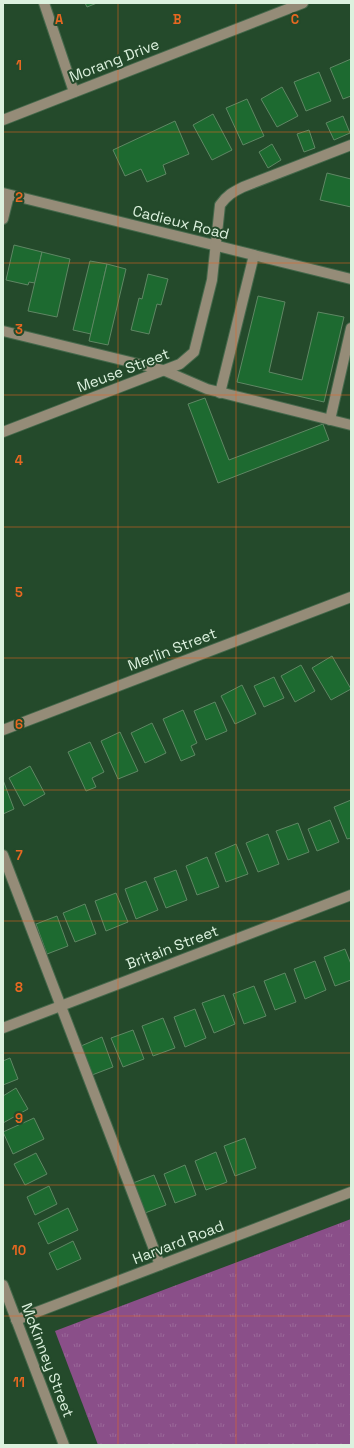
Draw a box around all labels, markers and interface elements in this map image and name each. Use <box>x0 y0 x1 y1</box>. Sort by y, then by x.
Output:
text: A <box>55 11 64 28</box>
text: B <box>173 11 182 28</box>
text: C <box>291 11 299 28</box>
street label: Morang Drive <box>66 34 162 86</box>
text: 1 <box>16 57 22 74</box>
text: 2 <box>15 189 23 206</box>
street label: Cadieux Road <box>131 201 231 243</box>
text: 3 <box>15 321 23 338</box>
street label: Meuse Street <box>74 344 172 396</box>
text: 4 <box>15 452 23 469</box>
text: 5 <box>15 584 23 601</box>
street label: Merlin Street <box>125 623 219 675</box>
text: 6 <box>15 716 23 733</box>
text: 7 <box>15 847 23 864</box>
street label: Britain Street <box>123 921 221 973</box>
text: 8 <box>15 979 23 996</box>
text: 9 <box>15 1110 23 1127</box>
street label: Harvard Road <box>130 1216 226 1268</box>
text: 10 <box>12 1242 26 1259</box>
street label: McKinney Street <box>17 1300 79 1420</box>
text: 11 <box>13 1374 25 1391</box>

